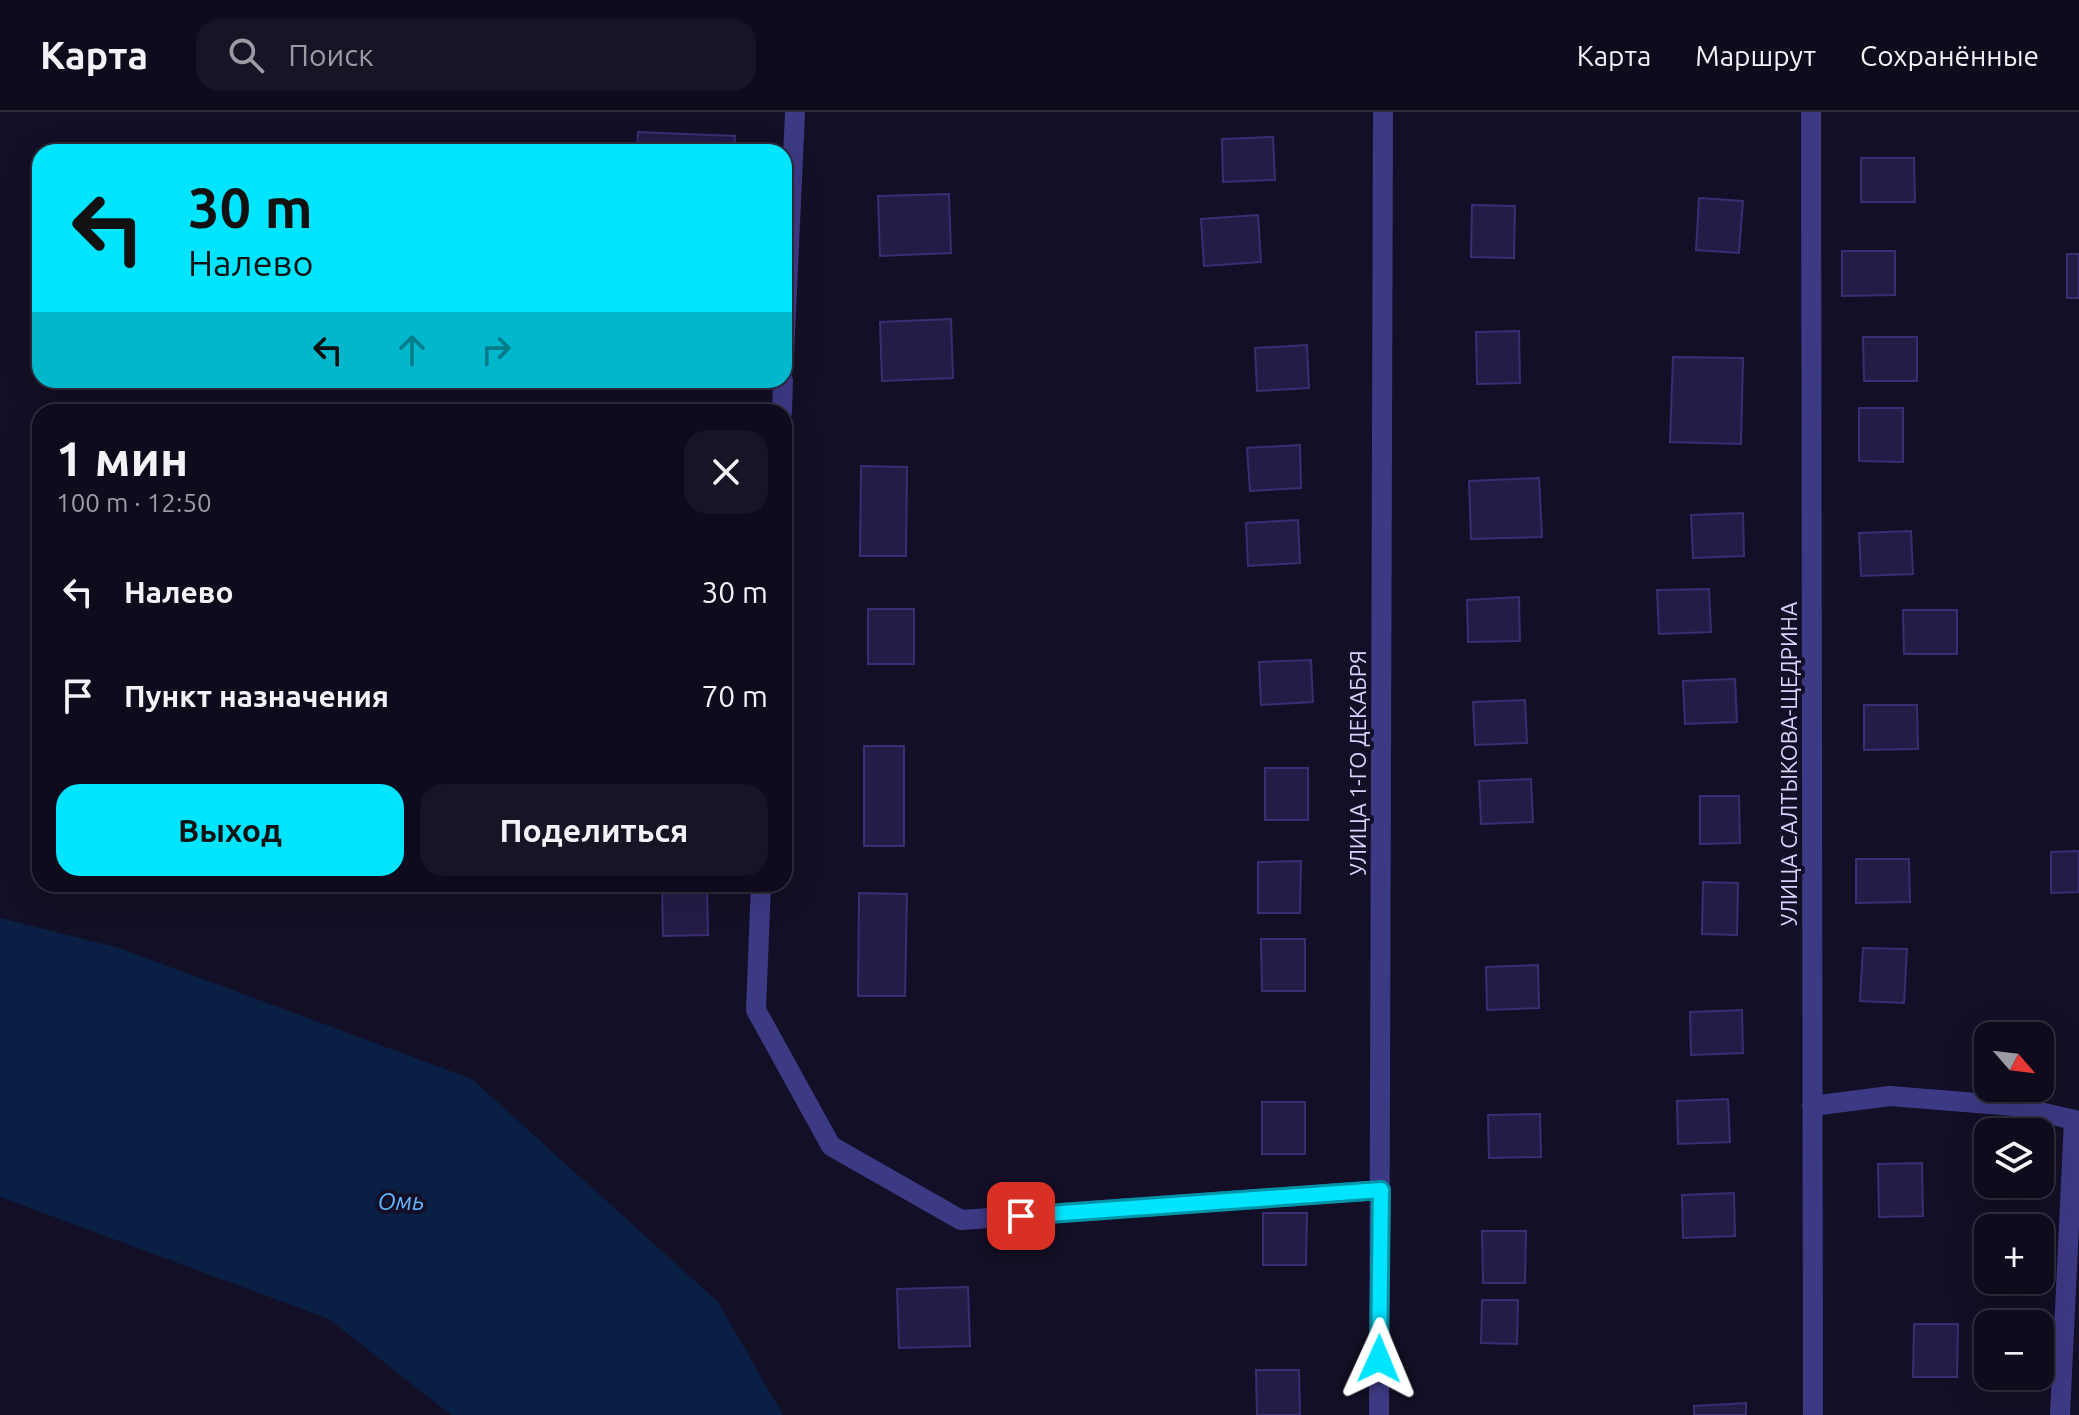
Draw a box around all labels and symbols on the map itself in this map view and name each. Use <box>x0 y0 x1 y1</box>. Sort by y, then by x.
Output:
street label: УЛИЦА САЛТЫКОВА-ЩЕДРИНА <box>1776 601 1801 926</box>
street label: УЛИЦА 1-ГО ДЕКАБРЯ <box>1345 650 1370 876</box>
north arrow <box>1974 1022 2054 1102</box>
pin <box>987 1182 1055 1250</box>
water label: Омь <box>378 1188 424 1215</box>
position arrow <box>1337 1317 1421 1401</box>

